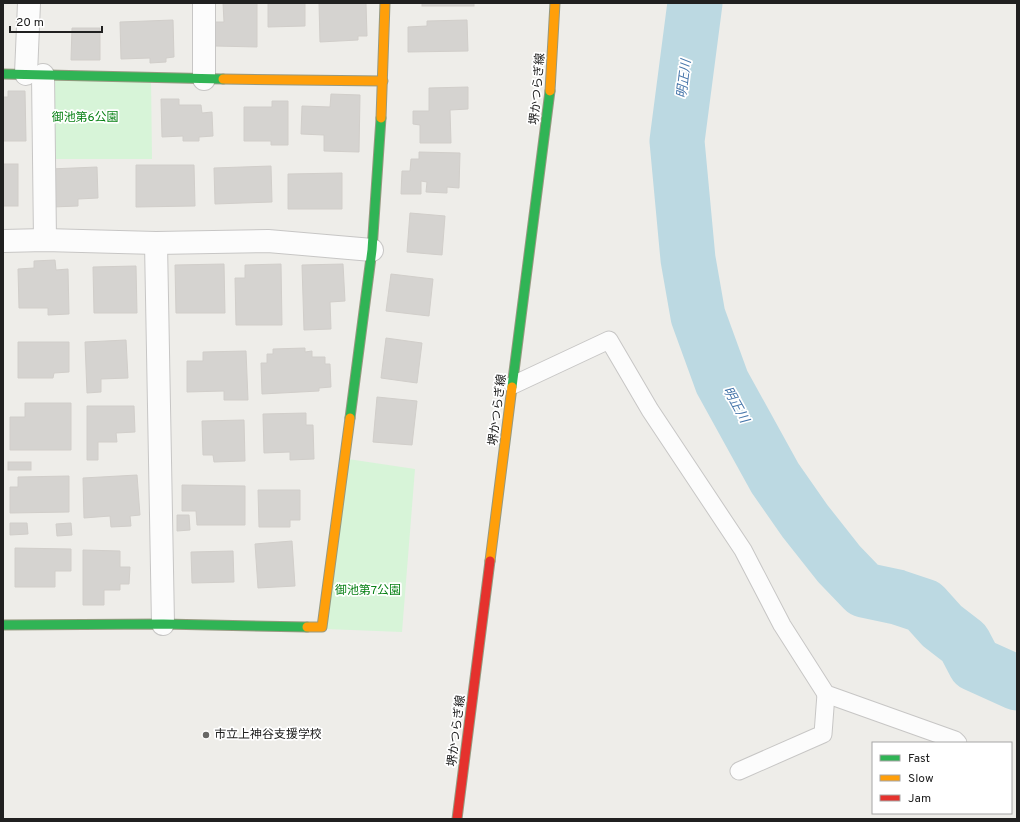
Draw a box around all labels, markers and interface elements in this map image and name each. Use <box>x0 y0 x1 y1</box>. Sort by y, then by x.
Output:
scale bar <box>10 8 102 34</box>
text: 20 m <box>16 15 44 31</box>
street label: 堺かつらぎ線 <box>527 52 549 126</box>
water label: 明正川 <box>675 57 696 99</box>
park label: 御池第6公園 <box>51 110 119 126</box>
street label: 堺かつらぎ線 <box>486 373 510 447</box>
water label: 明正川 <box>719 384 752 428</box>
park label: 御池第7公園 <box>335 583 401 599</box>
street label: 堺かつらぎ線 <box>445 694 469 768</box>
place label: 市立上神谷支援学校 <box>214 727 322 743</box>
marker: 市立上神谷支援学校 <box>201 730 211 740</box>
legend <box>872 742 1012 814</box>
text: Fast <box>908 751 930 767</box>
text: Slow <box>908 771 934 787</box>
text: Jam <box>908 791 931 807</box>

